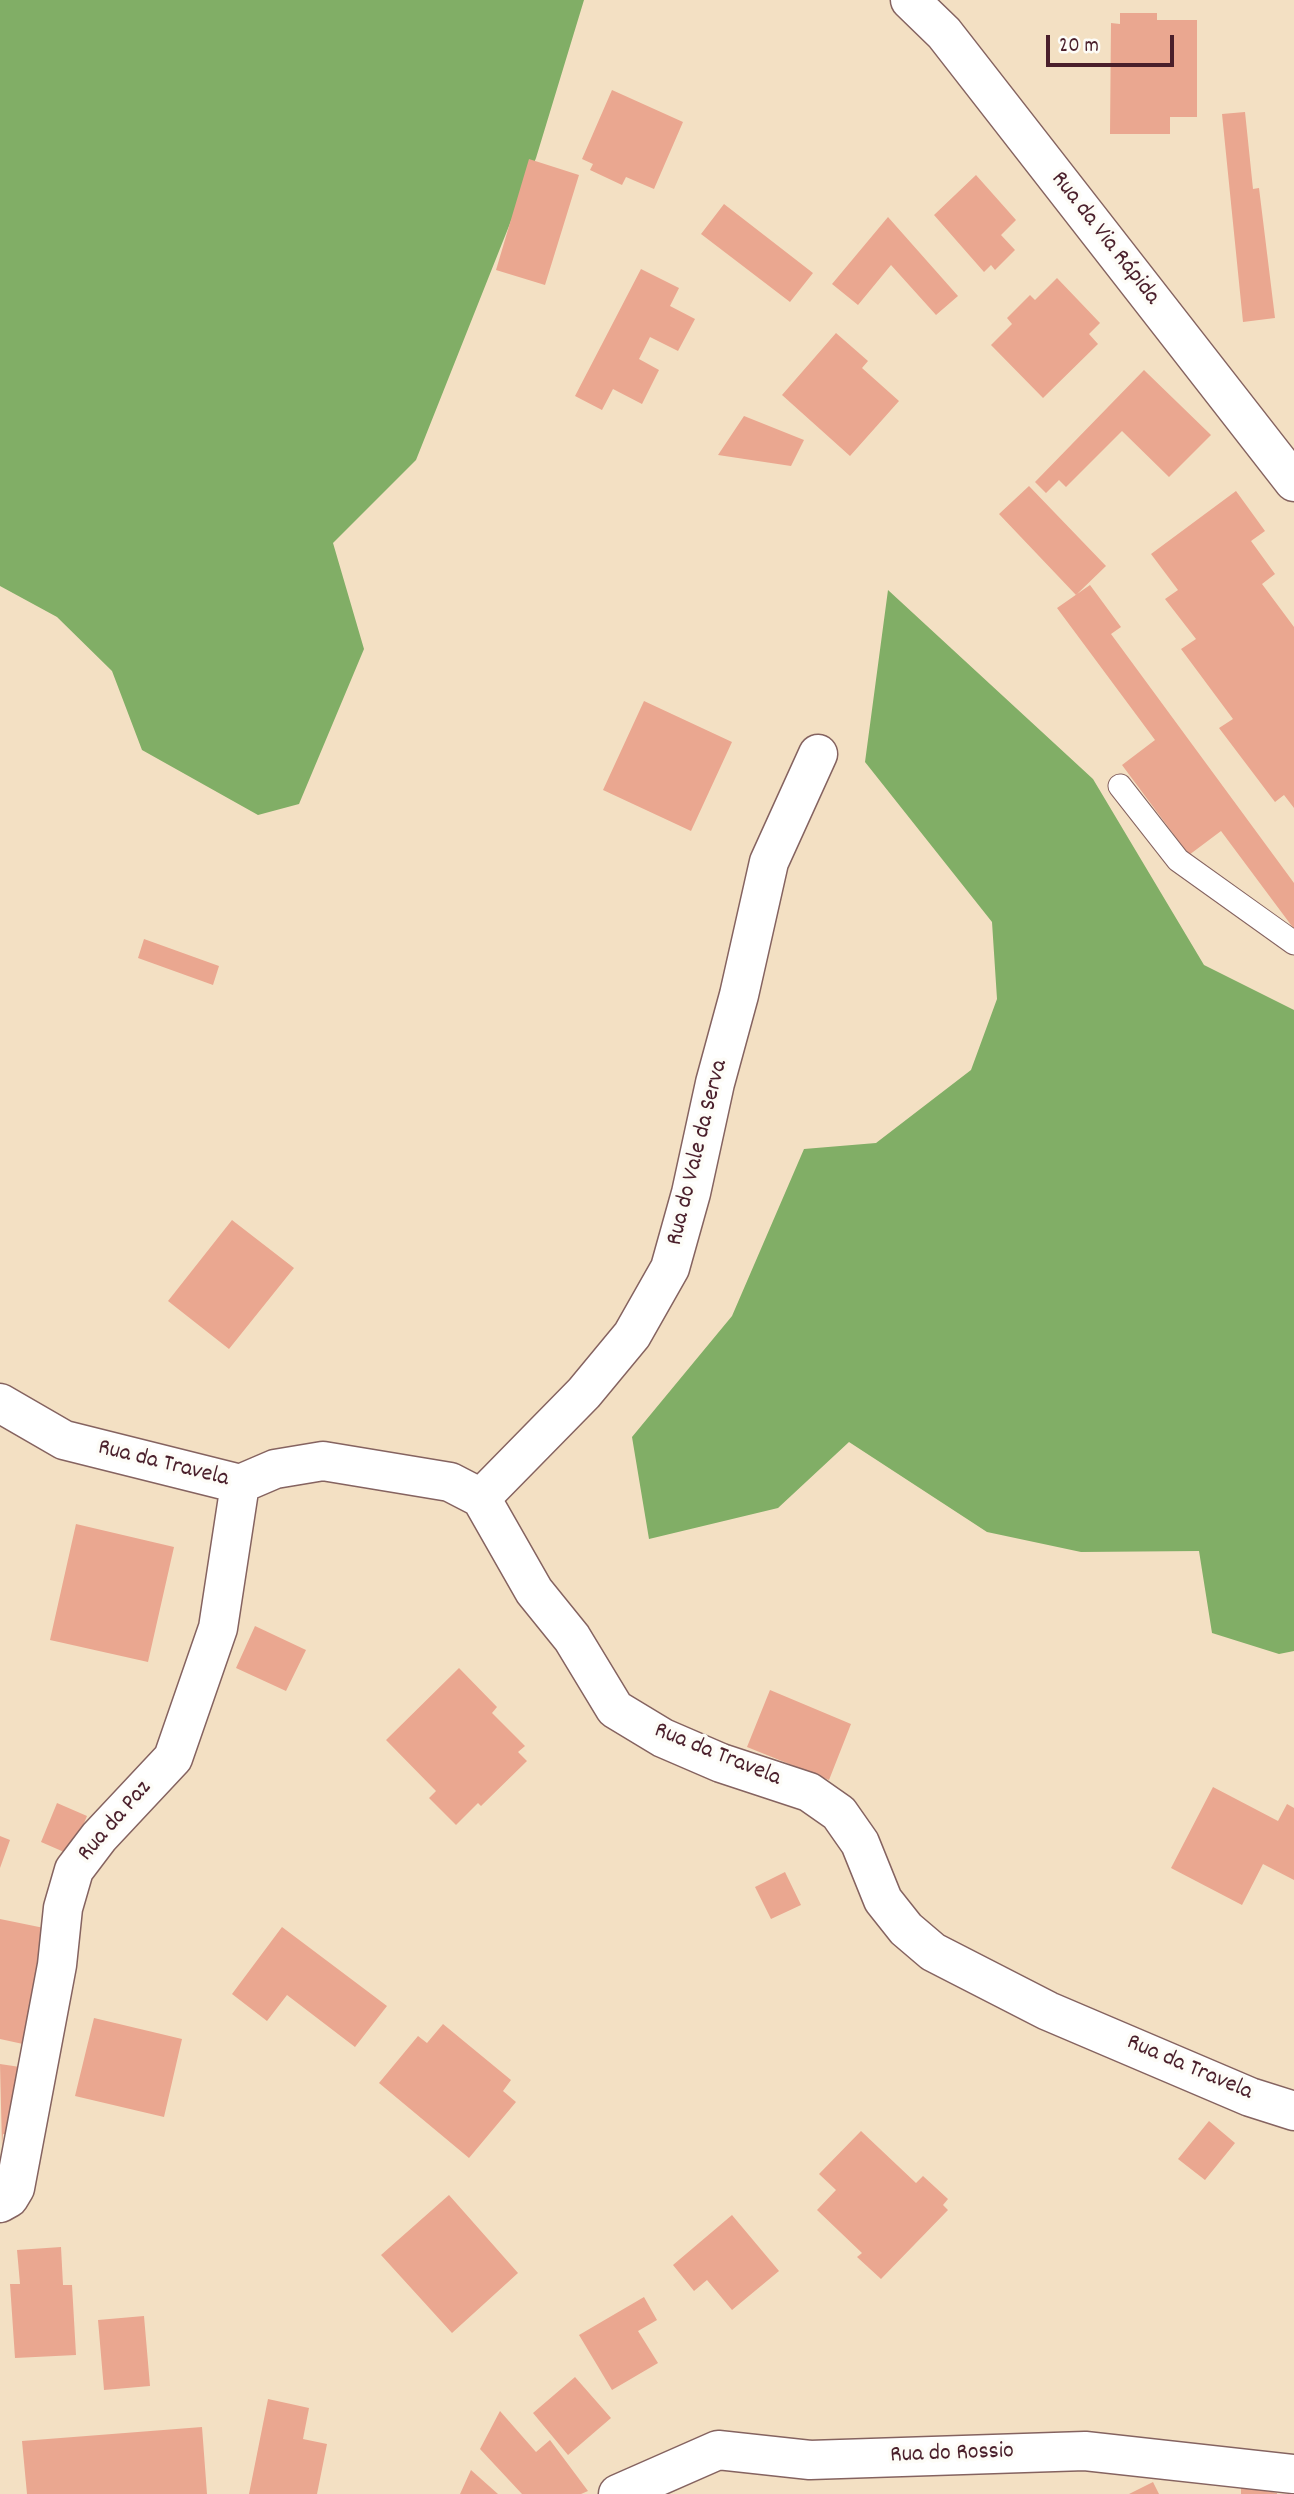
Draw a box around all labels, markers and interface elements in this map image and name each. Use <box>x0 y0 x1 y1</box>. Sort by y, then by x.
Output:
scale bar <box>1049 21 1177 65</box>
text: 20 m <box>1059 32 1099 62</box>
street label: Rua da Via Rápida <box>1043 167 1165 311</box>
street label: Rua do Vale da Serva <box>662 1057 736 1249</box>
street label: Rua da Travela <box>94 1435 232 1495</box>
street label: Rua da Travela <box>649 1718 785 1794</box>
street label: Rua da Paz <box>73 1776 159 1868</box>
street label: Rua da Travela <box>1122 2030 1256 2108</box>
street label: Rua do Rossio <box>890 2438 1014 2472</box>

